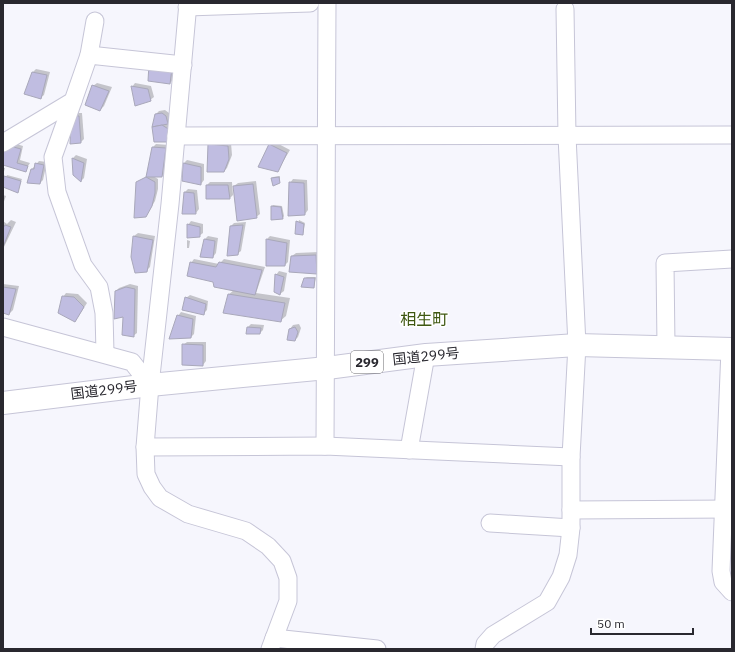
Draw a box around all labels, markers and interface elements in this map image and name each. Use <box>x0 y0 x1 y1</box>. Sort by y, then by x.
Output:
district label: 相生町 <box>400 309 448 329</box>
street label: 国道299号 <box>392 344 460 368</box>
road number: 299 <box>351 351 383 373</box>
street label: 国道299号 <box>70 377 138 403</box>
scale bar <box>591 610 693 636</box>
text: 50 m <box>597 616 625 631</box>

